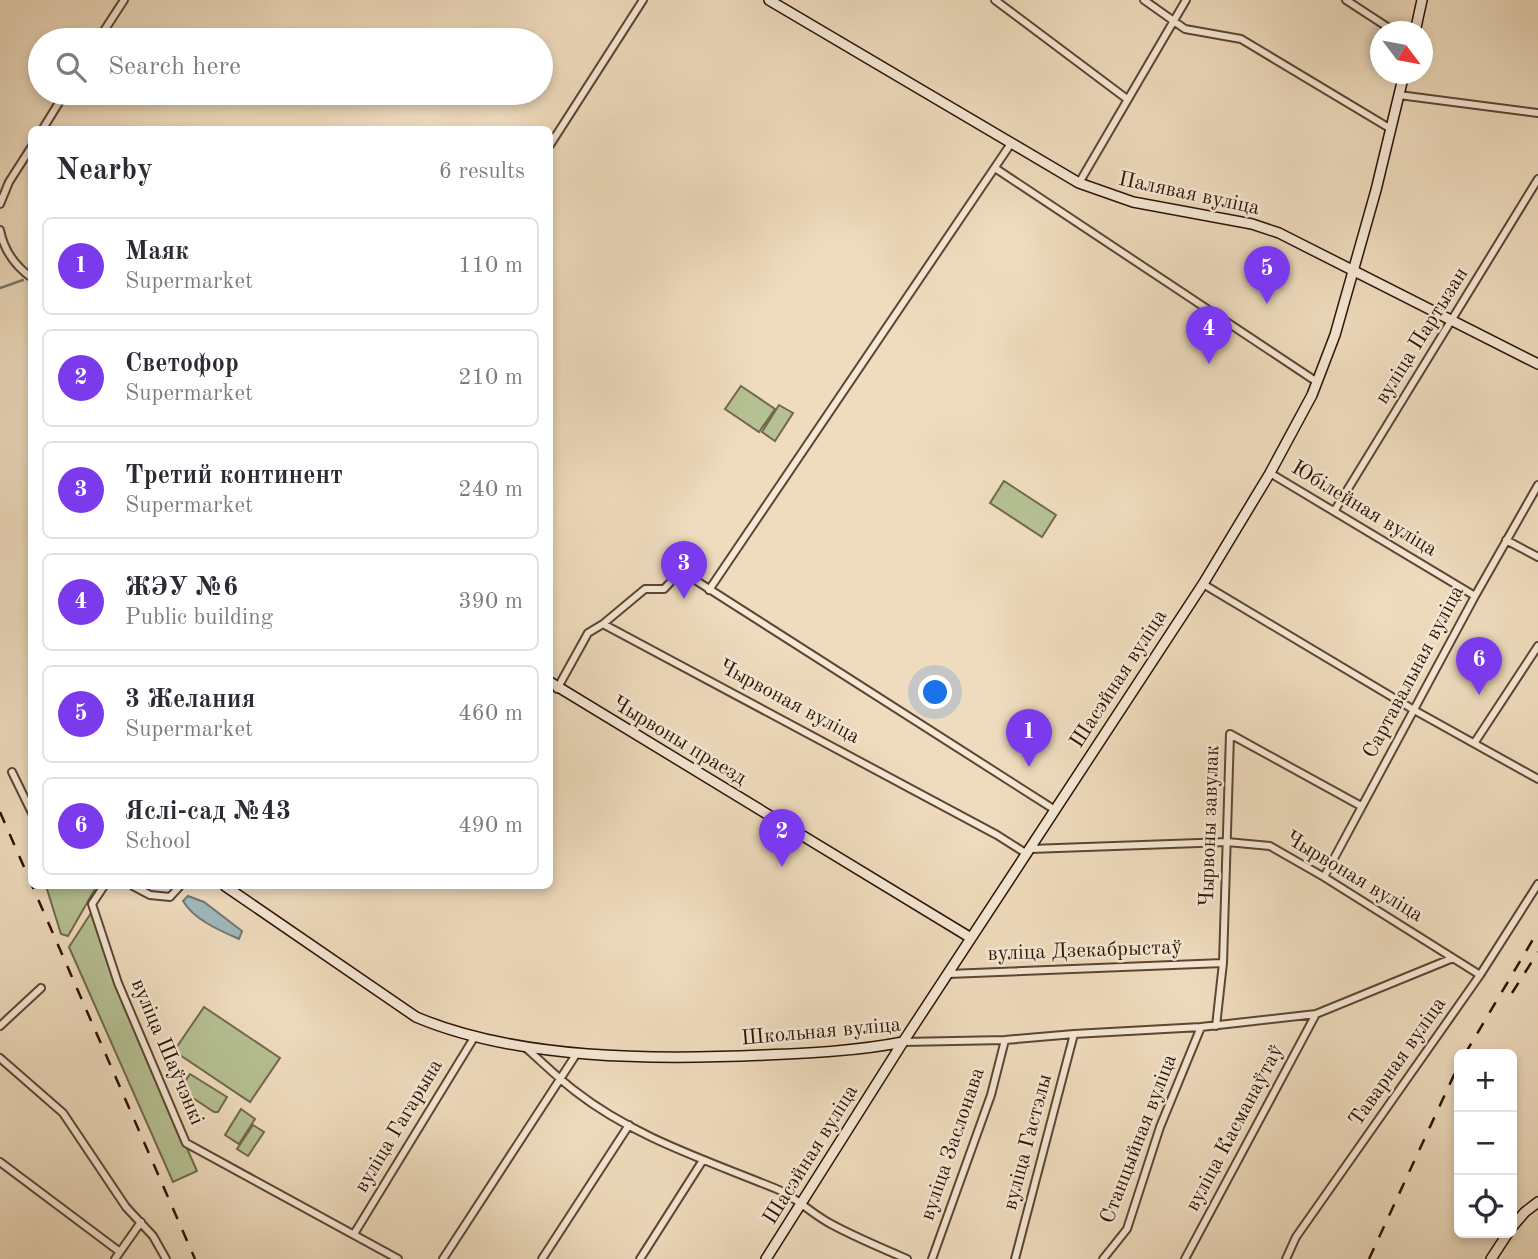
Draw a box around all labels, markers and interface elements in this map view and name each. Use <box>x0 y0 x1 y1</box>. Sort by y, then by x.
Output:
north arrow <box>1370 21 1433 84</box>
search box <box>28 28 553 105</box>
icon: search <box>52 48 90 86</box>
text: Search here <box>108 54 241 80</box>
text: Nearby <box>56 156 153 186</box>
text: 6 results <box>439 160 525 183</box>
street label: Палявая вуліца <box>1116 169 1262 219</box>
text: Маяк <box>125 239 189 265</box>
pin: 5 <box>1244 246 1290 304</box>
text: 1 <box>74 254 88 277</box>
text: 110 m <box>458 254 523 277</box>
street label: вуліца Партызан <box>1372 264 1472 408</box>
text: Supermarket <box>125 270 253 293</box>
pin: 4 <box>1186 306 1232 364</box>
text: Светофор <box>125 351 239 377</box>
text: 2 <box>74 366 88 389</box>
text: 210 m <box>458 366 523 389</box>
text: Supermarket <box>125 382 253 405</box>
street label: Юбілейная вуліца <box>1288 457 1440 561</box>
text: Третий континент <box>125 463 343 489</box>
text: 3 <box>74 478 88 501</box>
text: 240 m <box>458 478 523 501</box>
text: Supermarket <box>125 494 253 517</box>
pin: 3 <box>661 541 707 599</box>
text: ЖЭУ №6 <box>125 575 238 601</box>
street label: Сартавальная вуліца <box>1360 582 1468 762</box>
text: 4 <box>74 590 88 613</box>
text: 390 m <box>458 590 523 613</box>
text: Public building <box>125 606 273 629</box>
street label: Шасэйная вуліца <box>1067 606 1171 752</box>
pin: 6 <box>1456 637 1502 695</box>
street label: Чырвоная вуліца <box>715 656 863 748</box>
your location <box>918 675 952 709</box>
text: 3 Желания <box>125 687 255 713</box>
street label: Чырвоны праезд <box>608 693 750 790</box>
text: 5 <box>74 702 88 725</box>
text: 460 m <box>458 702 523 725</box>
pin: 1 <box>1006 709 1052 767</box>
text: Supermarket <box>125 718 253 741</box>
street label: Чырвоны завулак <box>1197 744 1223 907</box>
text: Яслі-сад №43 <box>125 799 291 825</box>
pin: 2 <box>759 809 805 867</box>
text: 6 <box>74 814 88 837</box>
text: 490 m <box>458 814 523 837</box>
street label: Чырвоная вуліца <box>1282 828 1426 926</box>
text: School <box>125 830 191 853</box>
street label: вуліца Дзекабрыстаў <box>987 937 1183 965</box>
street label: вуліца Шаўчэнкі <box>127 976 207 1128</box>
street label: Таварная вуліца <box>1346 994 1450 1130</box>
street label: Школьная вуліца <box>740 1015 902 1049</box>
street label: вуліца Касманаўтаў <box>1182 1041 1288 1215</box>
map controls <box>1454 1049 1517 1238</box>
button: + <box>1454 1049 1517 1112</box>
street label: Станцыйная вуліца <box>1097 1051 1181 1227</box>
street label: вуліца Гагарына <box>351 1056 447 1196</box>
street label: вуліца Заслонава <box>917 1065 989 1223</box>
street label: вуліца Гастэлы <box>1000 1072 1056 1212</box>
street label: Шасэйная вуліца <box>760 1081 862 1229</box>
button: − <box>1454 1112 1517 1175</box>
button: locate <box>1454 1175 1517 1238</box>

